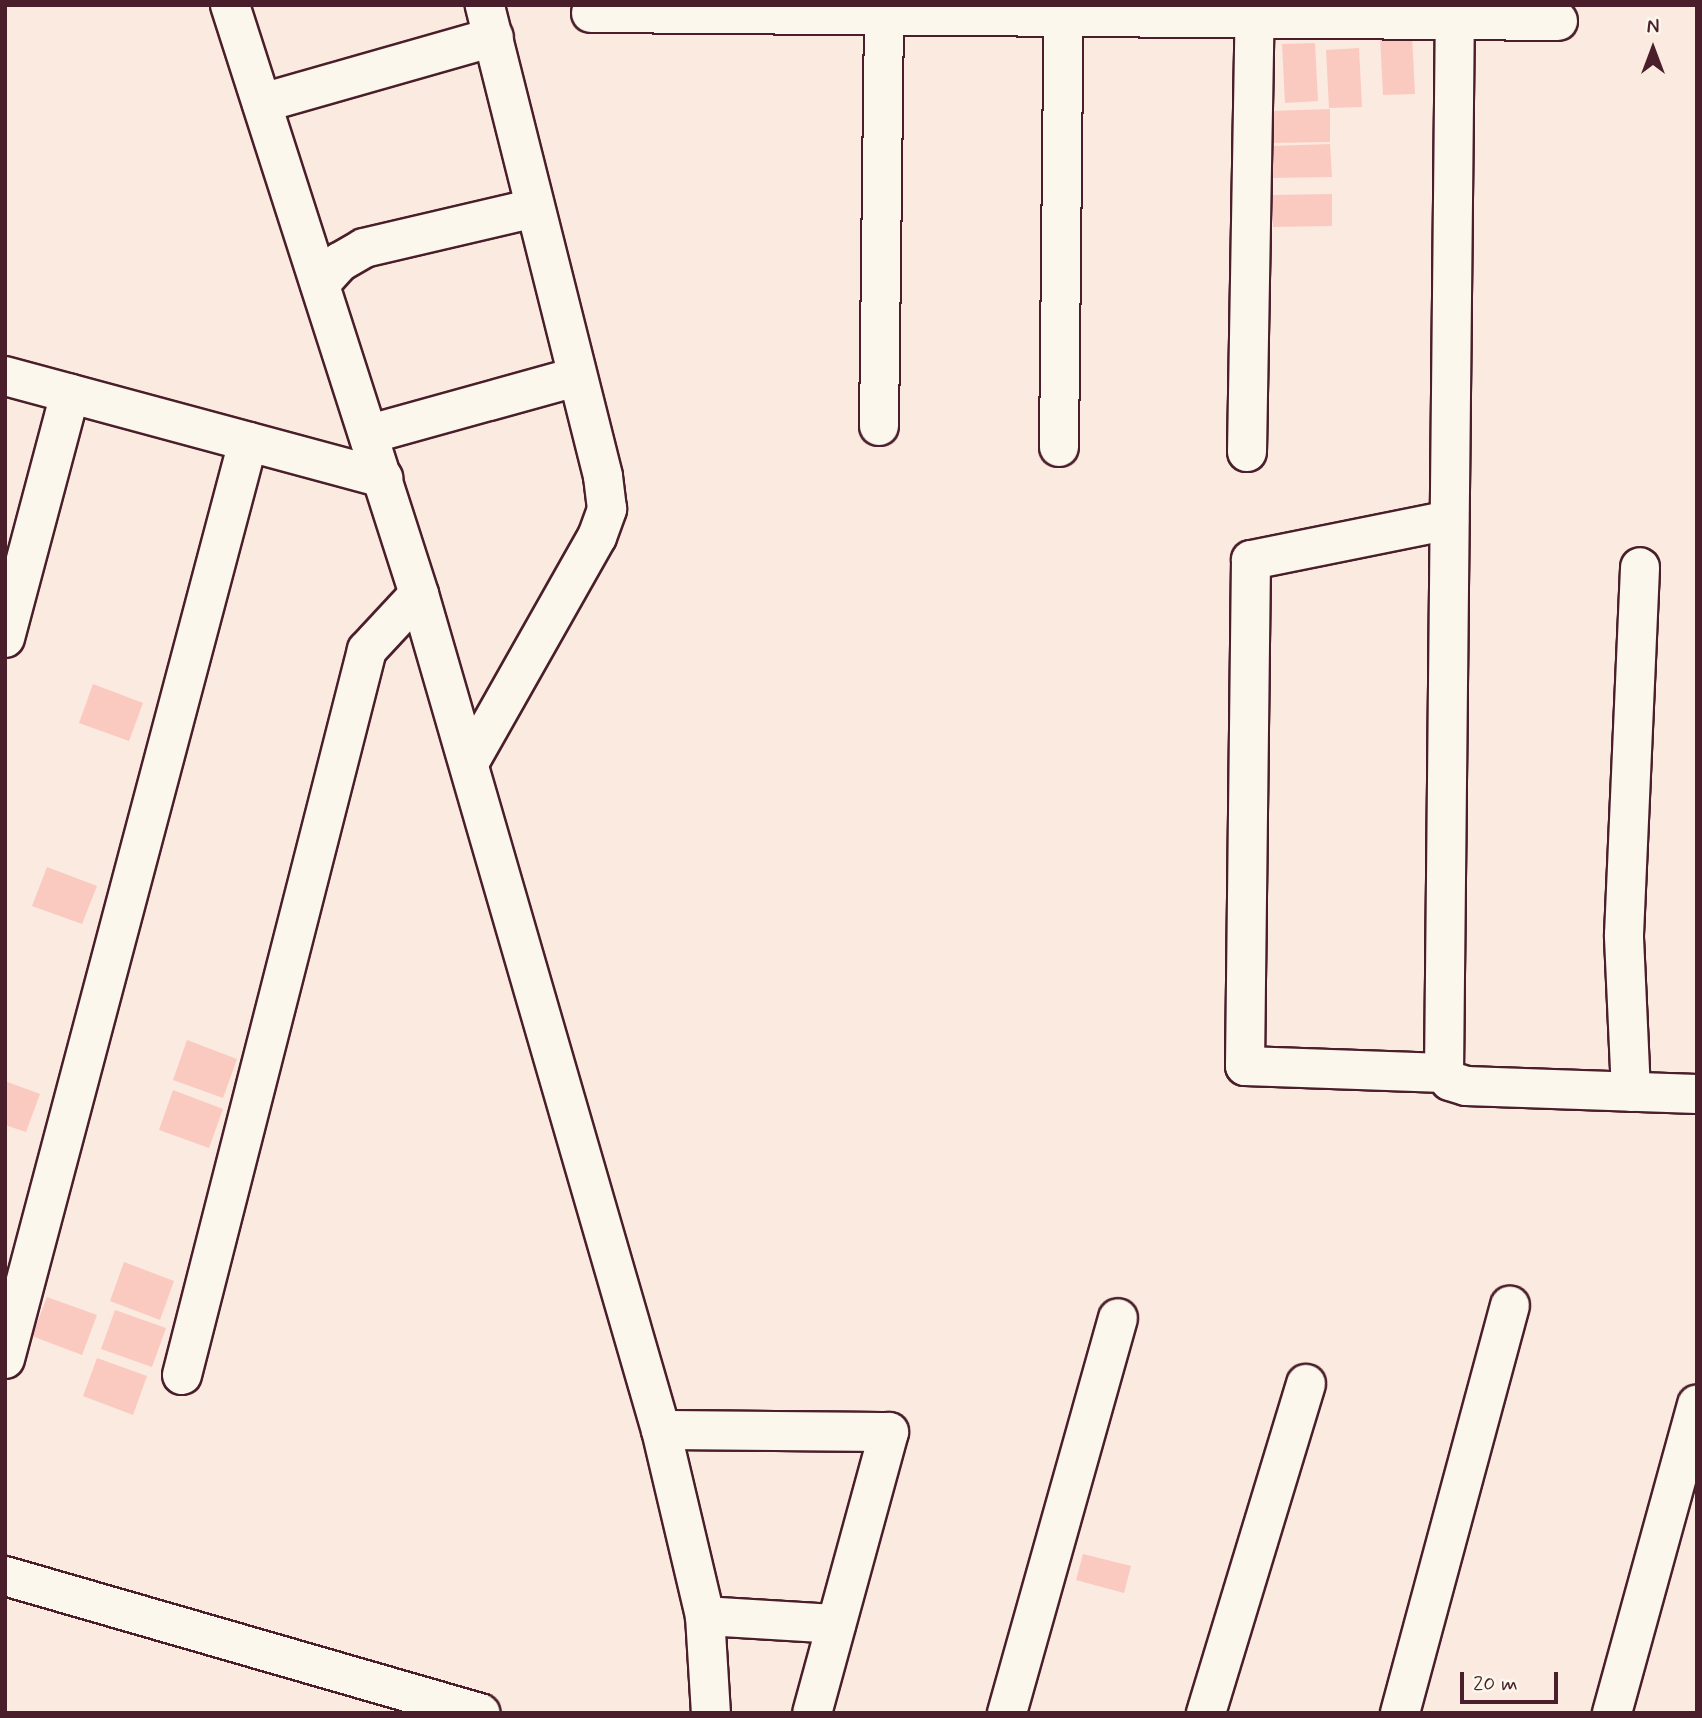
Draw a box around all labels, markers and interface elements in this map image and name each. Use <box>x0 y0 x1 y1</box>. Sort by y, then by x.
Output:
north arrow <box>1618 14 1688 84</box>
text: N <box>1647 15 1659 40</box>
scale bar <box>1464 1658 1562 1702</box>
text: 20 m <box>1473 1670 1518 1698</box>

